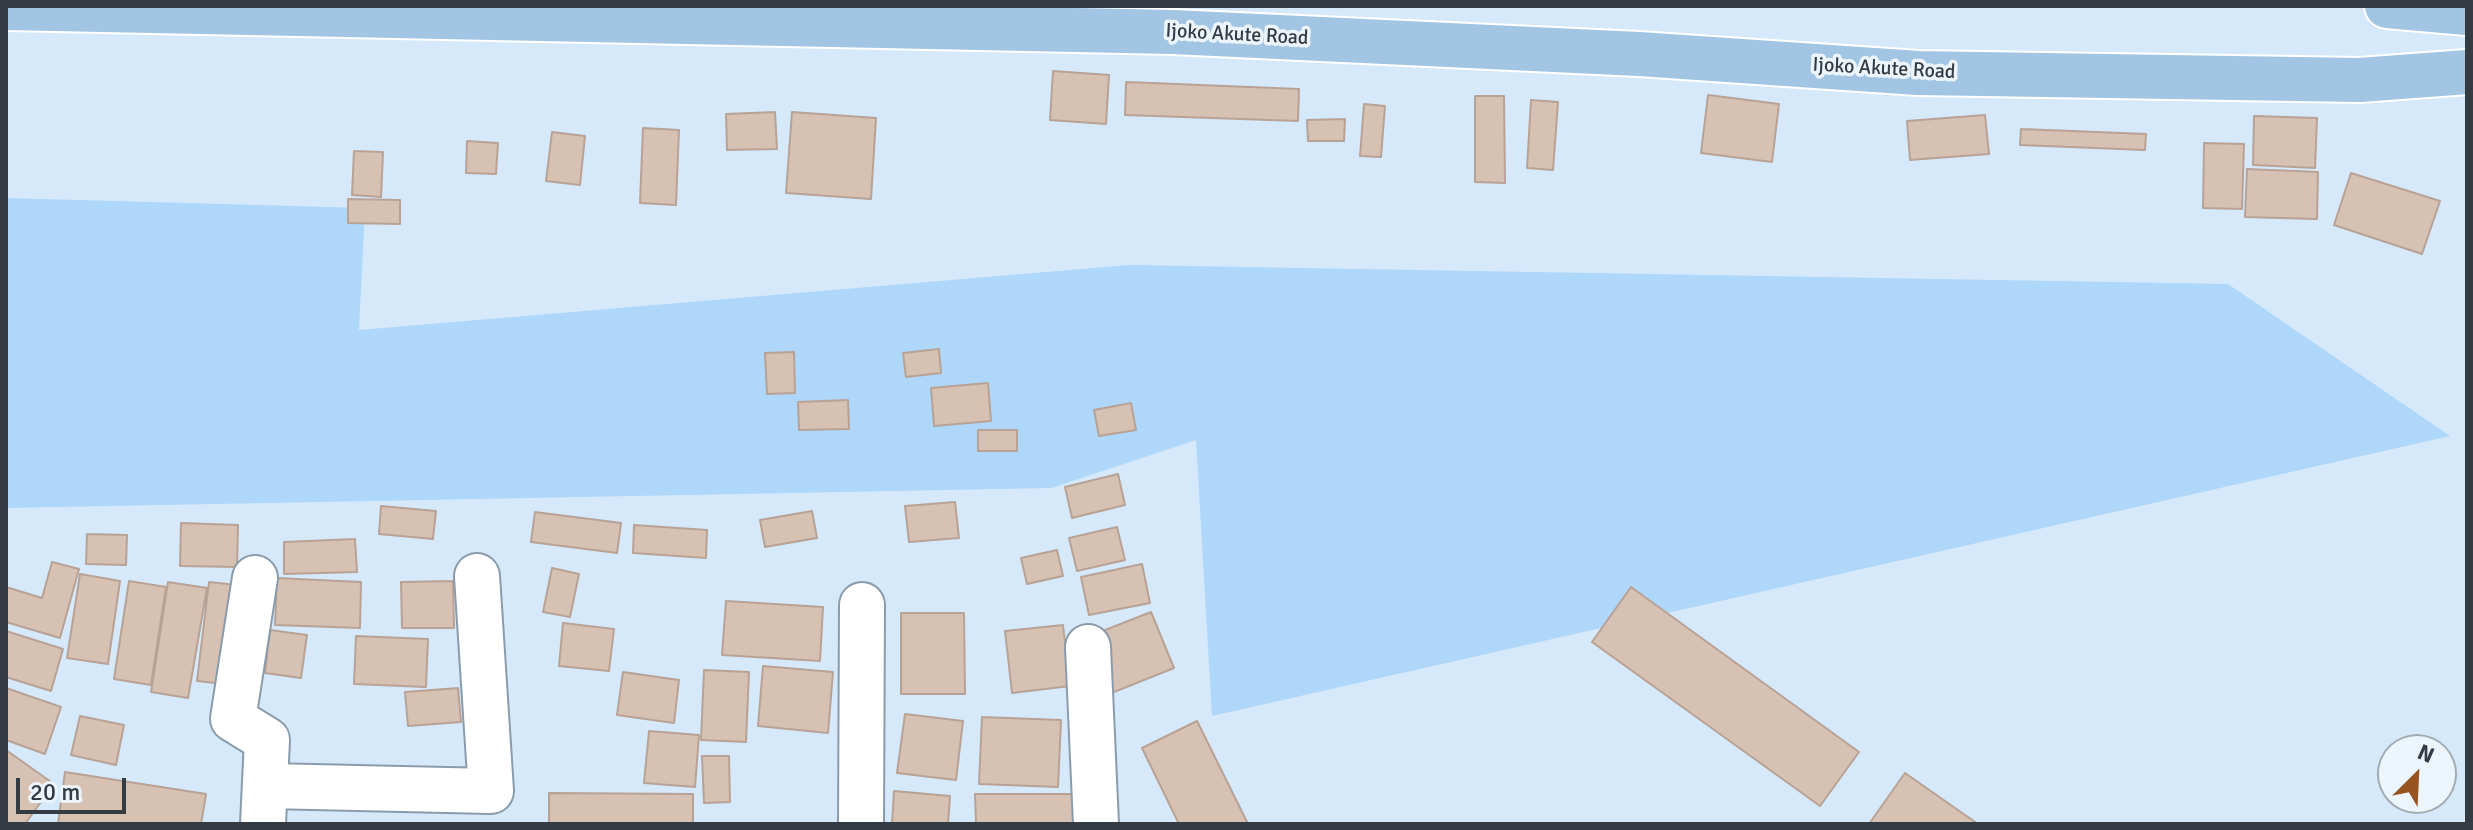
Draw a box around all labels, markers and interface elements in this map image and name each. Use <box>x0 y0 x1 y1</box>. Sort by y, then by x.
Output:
street label: Ijoko Akute Road <box>1165 19 1309 51</box>
street label: Ijoko Akute Road <box>1812 53 1956 85</box>
north arrow <box>2377 734 2457 814</box>
text: N <box>2414 738 2439 769</box>
scale bar <box>20 762 130 812</box>
text: 20 m <box>30 777 80 807</box>

